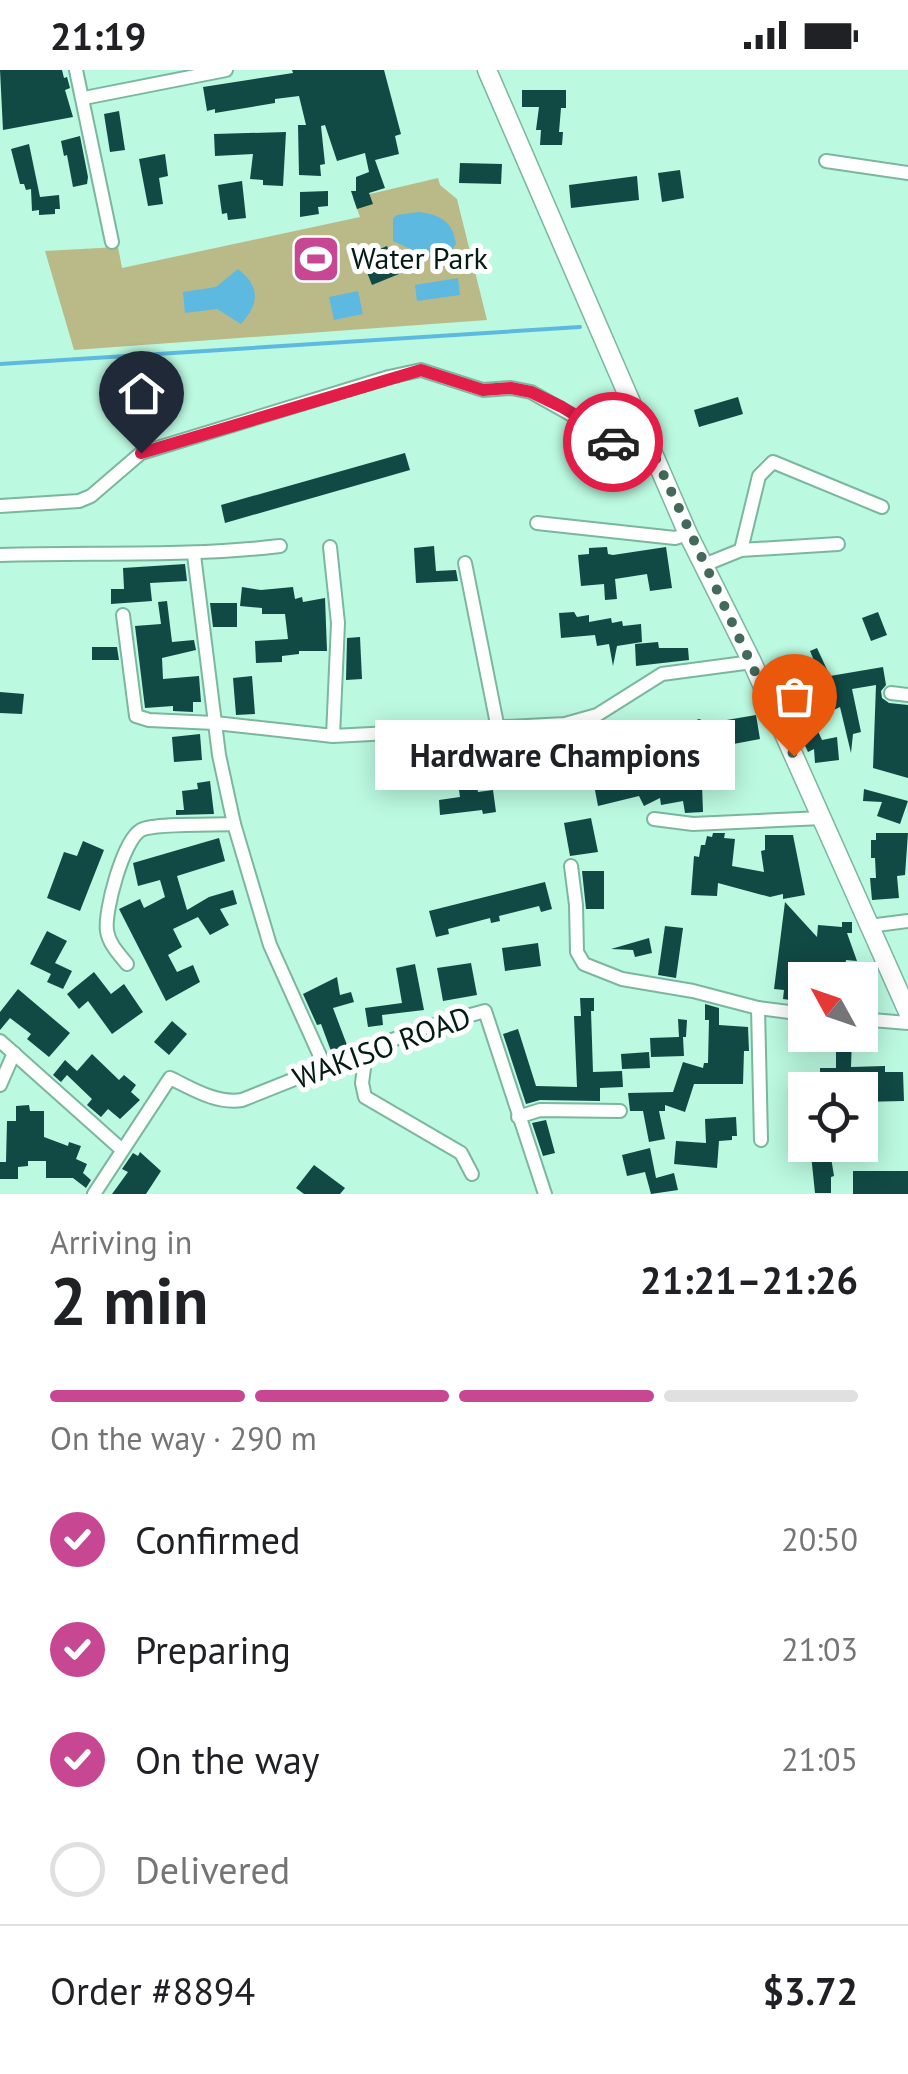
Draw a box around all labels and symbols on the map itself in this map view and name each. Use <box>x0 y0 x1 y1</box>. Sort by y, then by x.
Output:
sports icon: Water Park <box>290 233 342 285</box>
place label: Water Park <box>351 238 489 277</box>
pin <box>99 351 184 454</box>
courier <box>563 392 663 492</box>
pin <box>752 654 837 757</box>
callout: Hardware Champions <box>374 721 734 791</box>
north arrow <box>788 962 878 1052</box>
street label: WAKISO ROAD <box>287 996 476 1097</box>

